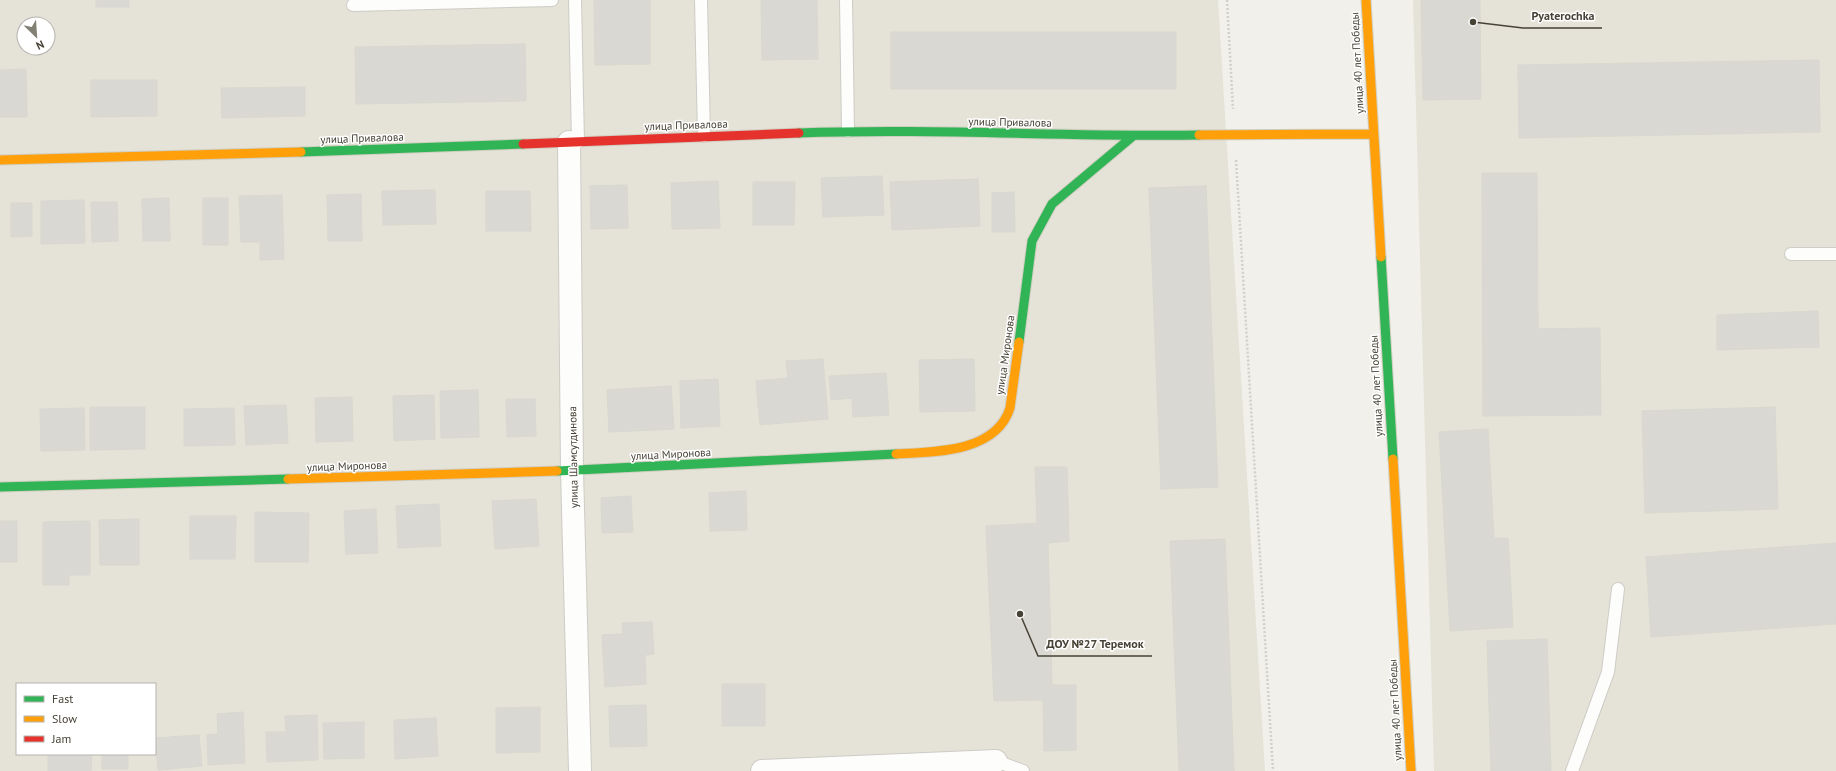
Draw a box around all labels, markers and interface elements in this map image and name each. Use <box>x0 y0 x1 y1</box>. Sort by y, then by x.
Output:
callout: Pyaterochka <box>1523 4 1602 28</box>
text: Pyaterochka <box>1531 8 1595 23</box>
street label: улица 40 лет Победы <box>1347 12 1367 114</box>
north arrow <box>16 16 56 56</box>
text: N <box>34 37 46 53</box>
street label: улица Привалова <box>968 114 1052 130</box>
street label: улица Привалова <box>644 117 728 133</box>
street label: улица Привалова <box>320 130 404 146</box>
street label: улица Миронова <box>992 314 1018 396</box>
street label: улица 40 лет Победы <box>1366 335 1386 437</box>
street label: улица Шамсутдинова <box>565 406 581 508</box>
street label: улица Миронова <box>631 445 711 463</box>
street label: улица Миронова <box>307 458 387 474</box>
callout: ДОУ №27 Теремок <box>1038 632 1152 656</box>
text: ДОУ №27 Теремок <box>1046 636 1144 651</box>
street label: улица 40 лет Победы <box>1385 659 1405 761</box>
legend <box>16 683 156 755</box>
text: Fast <box>52 691 73 706</box>
text: Slow <box>52 711 77 726</box>
text: Jam <box>51 731 71 746</box>

